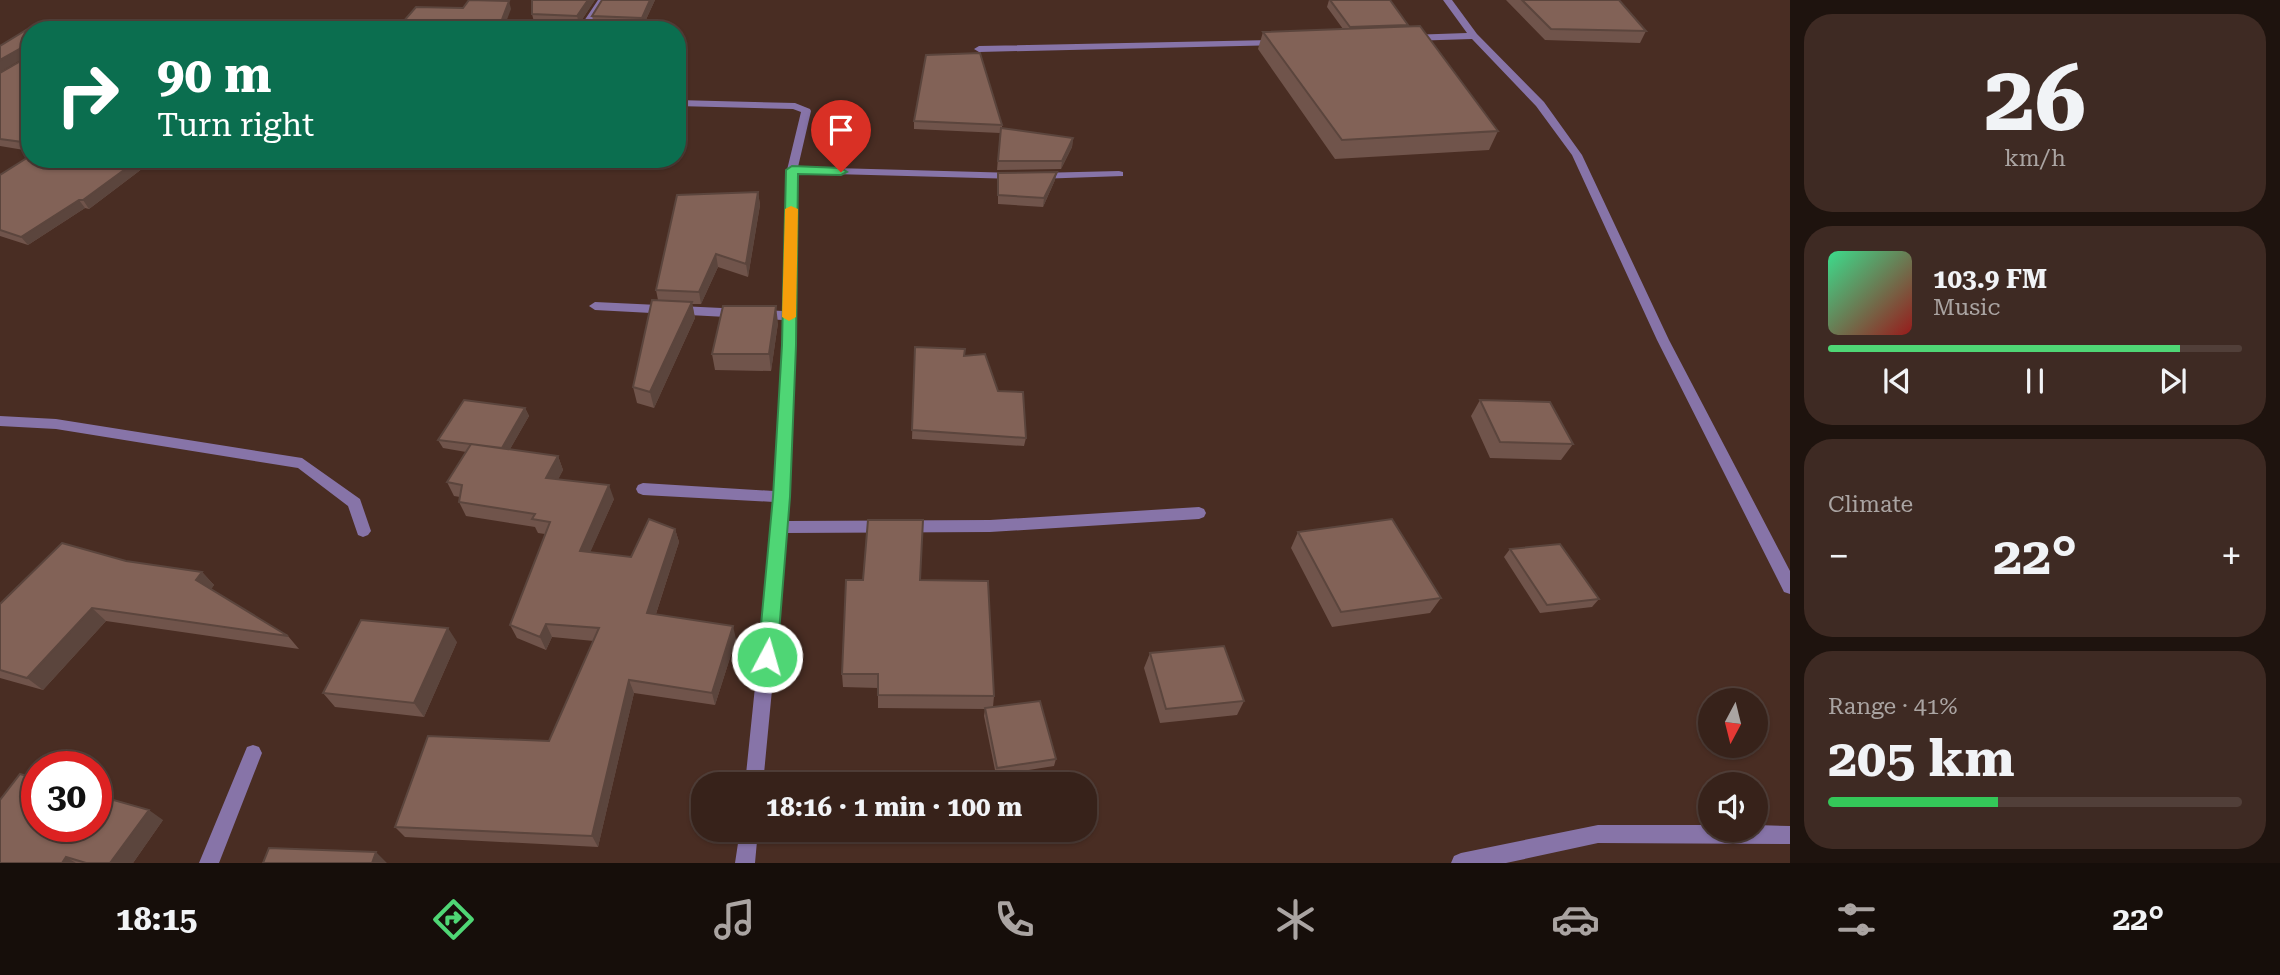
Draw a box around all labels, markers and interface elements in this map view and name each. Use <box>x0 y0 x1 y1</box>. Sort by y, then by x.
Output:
text: 26 <box>1984 46 2086 152</box>
text: 90 m <box>157 47 272 104</box>
icon: right <box>42 49 133 140</box>
pin <box>811 100 871 172</box>
text: Turn right <box>157 106 314 144</box>
icon: arrive <box>822 111 860 149</box>
text: km/h <box>2004 145 2066 172</box>
text: 103.9 FM <box>1933 264 2047 294</box>
text: Music <box>1933 294 2000 321</box>
icon: previous <box>1878 362 1916 400</box>
icon: pause <box>2016 362 2054 400</box>
icon: next <box>2154 362 2192 400</box>
text: Climate <box>1828 491 1913 518</box>
text: 22° <box>1993 526 2077 587</box>
text: − <box>1828 534 1849 578</box>
text: + <box>2221 534 2242 578</box>
position arrow <box>730 620 804 694</box>
north arrow <box>1698 688 1768 758</box>
map controls <box>1698 688 1768 842</box>
text: Range · 41% <box>1828 693 1957 720</box>
text: 205 km <box>1828 728 2015 789</box>
speed limit sign: 30 <box>21 751 112 842</box>
button: sound <box>1698 772 1768 842</box>
text: 18:16 · 1 min · 100 m <box>766 792 1022 822</box>
icon: directions <box>429 895 478 944</box>
icon: music <box>710 895 759 944</box>
icon: phone <box>990 895 1039 944</box>
icon: climate <box>1271 895 1320 944</box>
icon: car <box>1551 895 1600 944</box>
icon: filters <box>1832 895 1881 944</box>
text: 18:15 <box>116 900 197 938</box>
text: 22° <box>2112 900 2164 938</box>

